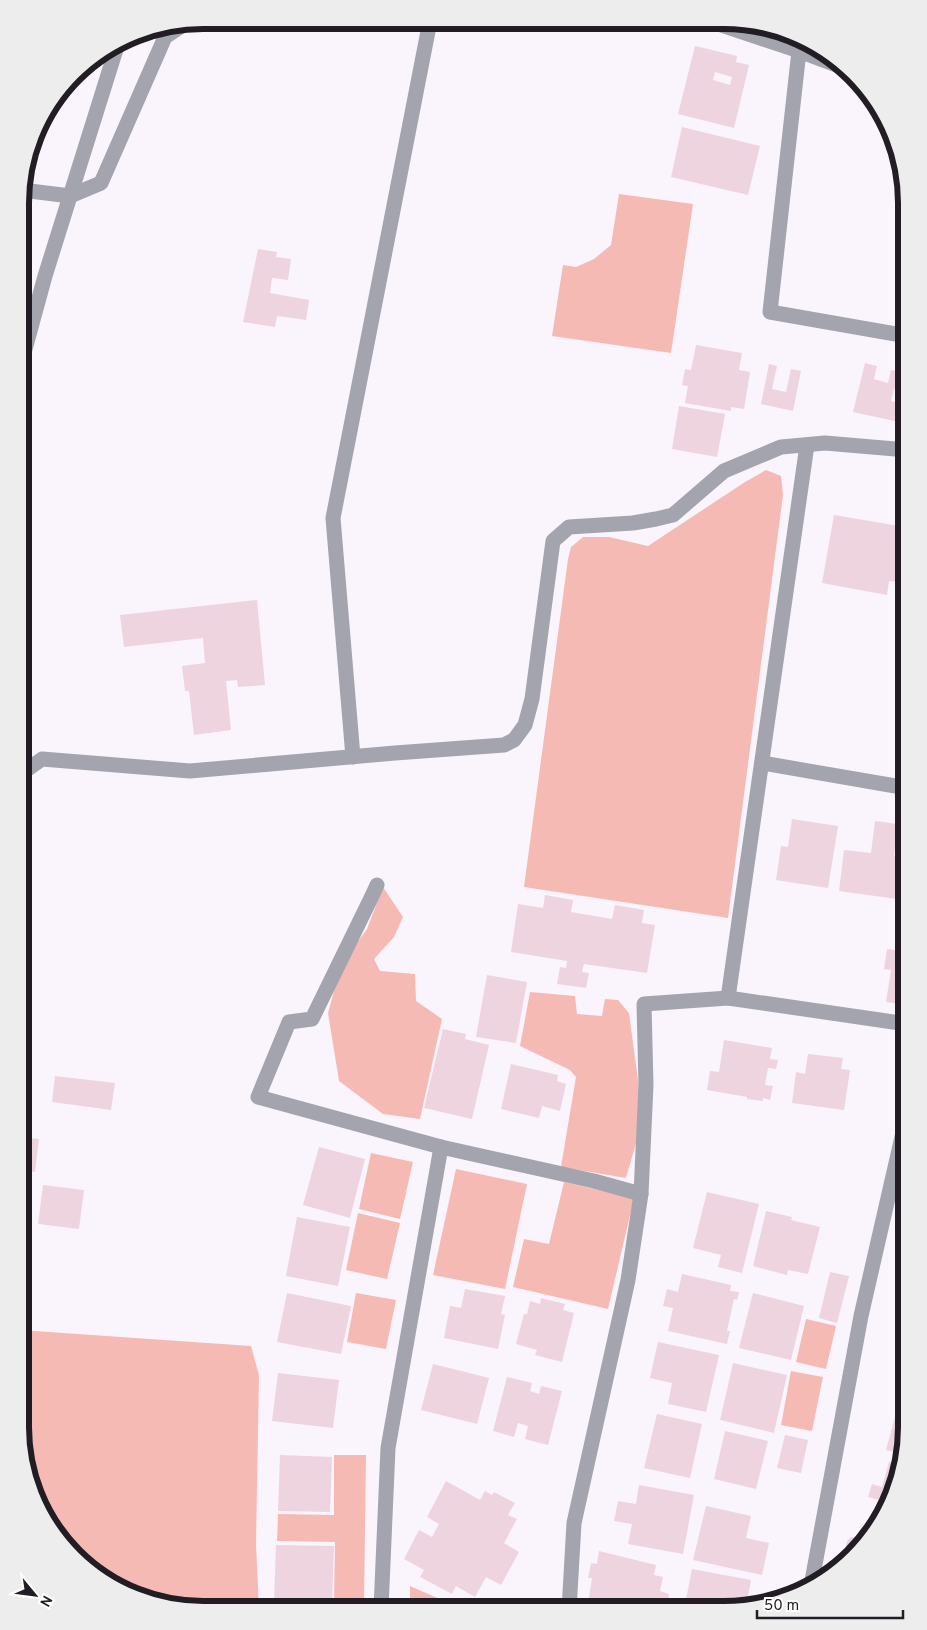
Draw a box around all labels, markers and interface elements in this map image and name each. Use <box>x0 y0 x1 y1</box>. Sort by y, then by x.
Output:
north arrow <box>10 1570 60 1620</box>
scale bar <box>757 1588 903 1620</box>
text: N <box>35 1592 55 1609</box>
text: 50 m <box>764 1597 799 1616</box>

